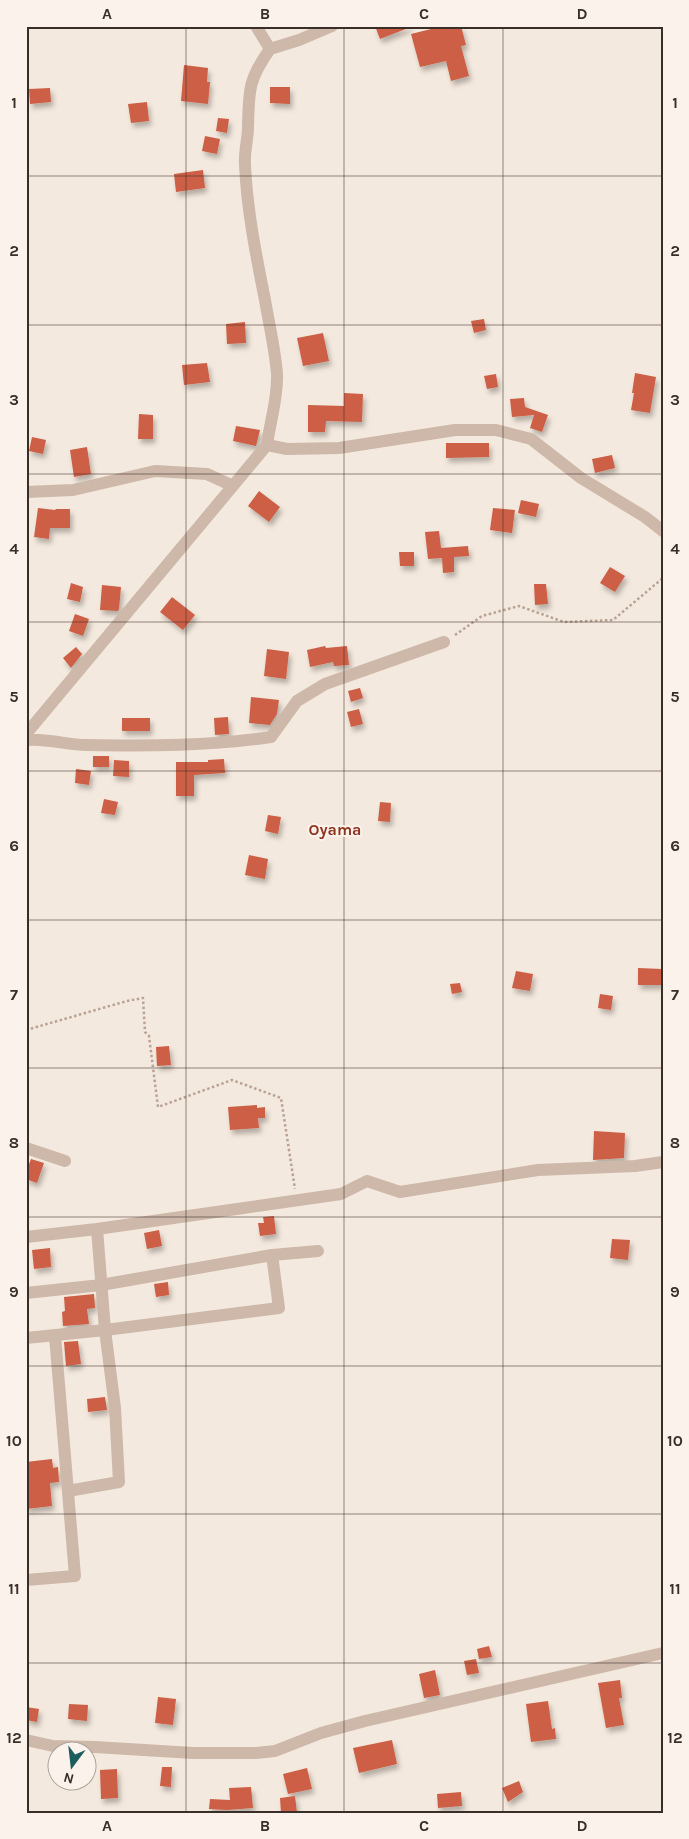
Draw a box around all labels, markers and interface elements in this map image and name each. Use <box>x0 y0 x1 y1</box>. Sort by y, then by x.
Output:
text: A <box>102 4 112 23</box>
text: B <box>260 4 270 23</box>
text: C <box>419 4 429 23</box>
text: D <box>577 4 588 23</box>
text: 1 <box>11 93 17 112</box>
text: 1 <box>672 93 678 112</box>
text: 2 <box>9 241 19 260</box>
text: 2 <box>670 241 680 260</box>
text: 3 <box>9 390 19 409</box>
text: 3 <box>670 390 680 409</box>
text: 4 <box>9 539 19 558</box>
text: 4 <box>670 539 680 558</box>
text: 5 <box>9 687 19 706</box>
text: 5 <box>670 687 680 706</box>
district label: Oyama <box>309 820 361 839</box>
text: 6 <box>9 836 19 855</box>
text: 6 <box>670 836 680 855</box>
text: 7 <box>10 985 18 1004</box>
text: 7 <box>671 985 679 1004</box>
text: 8 <box>9 1133 19 1152</box>
text: 8 <box>670 1133 680 1152</box>
text: 9 <box>9 1282 19 1301</box>
text: 9 <box>670 1282 680 1301</box>
text: 10 <box>6 1431 22 1450</box>
text: 10 <box>667 1431 683 1450</box>
text: 11 <box>8 1579 20 1598</box>
text: 11 <box>669 1579 681 1598</box>
text: 12 <box>6 1728 22 1747</box>
text: 12 <box>667 1728 683 1747</box>
north arrow <box>48 1742 98 1792</box>
text: N <box>62 1769 76 1788</box>
text: A <box>102 1816 112 1835</box>
text: B <box>260 1816 270 1835</box>
text: C <box>419 1816 429 1835</box>
text: D <box>577 1816 588 1835</box>

